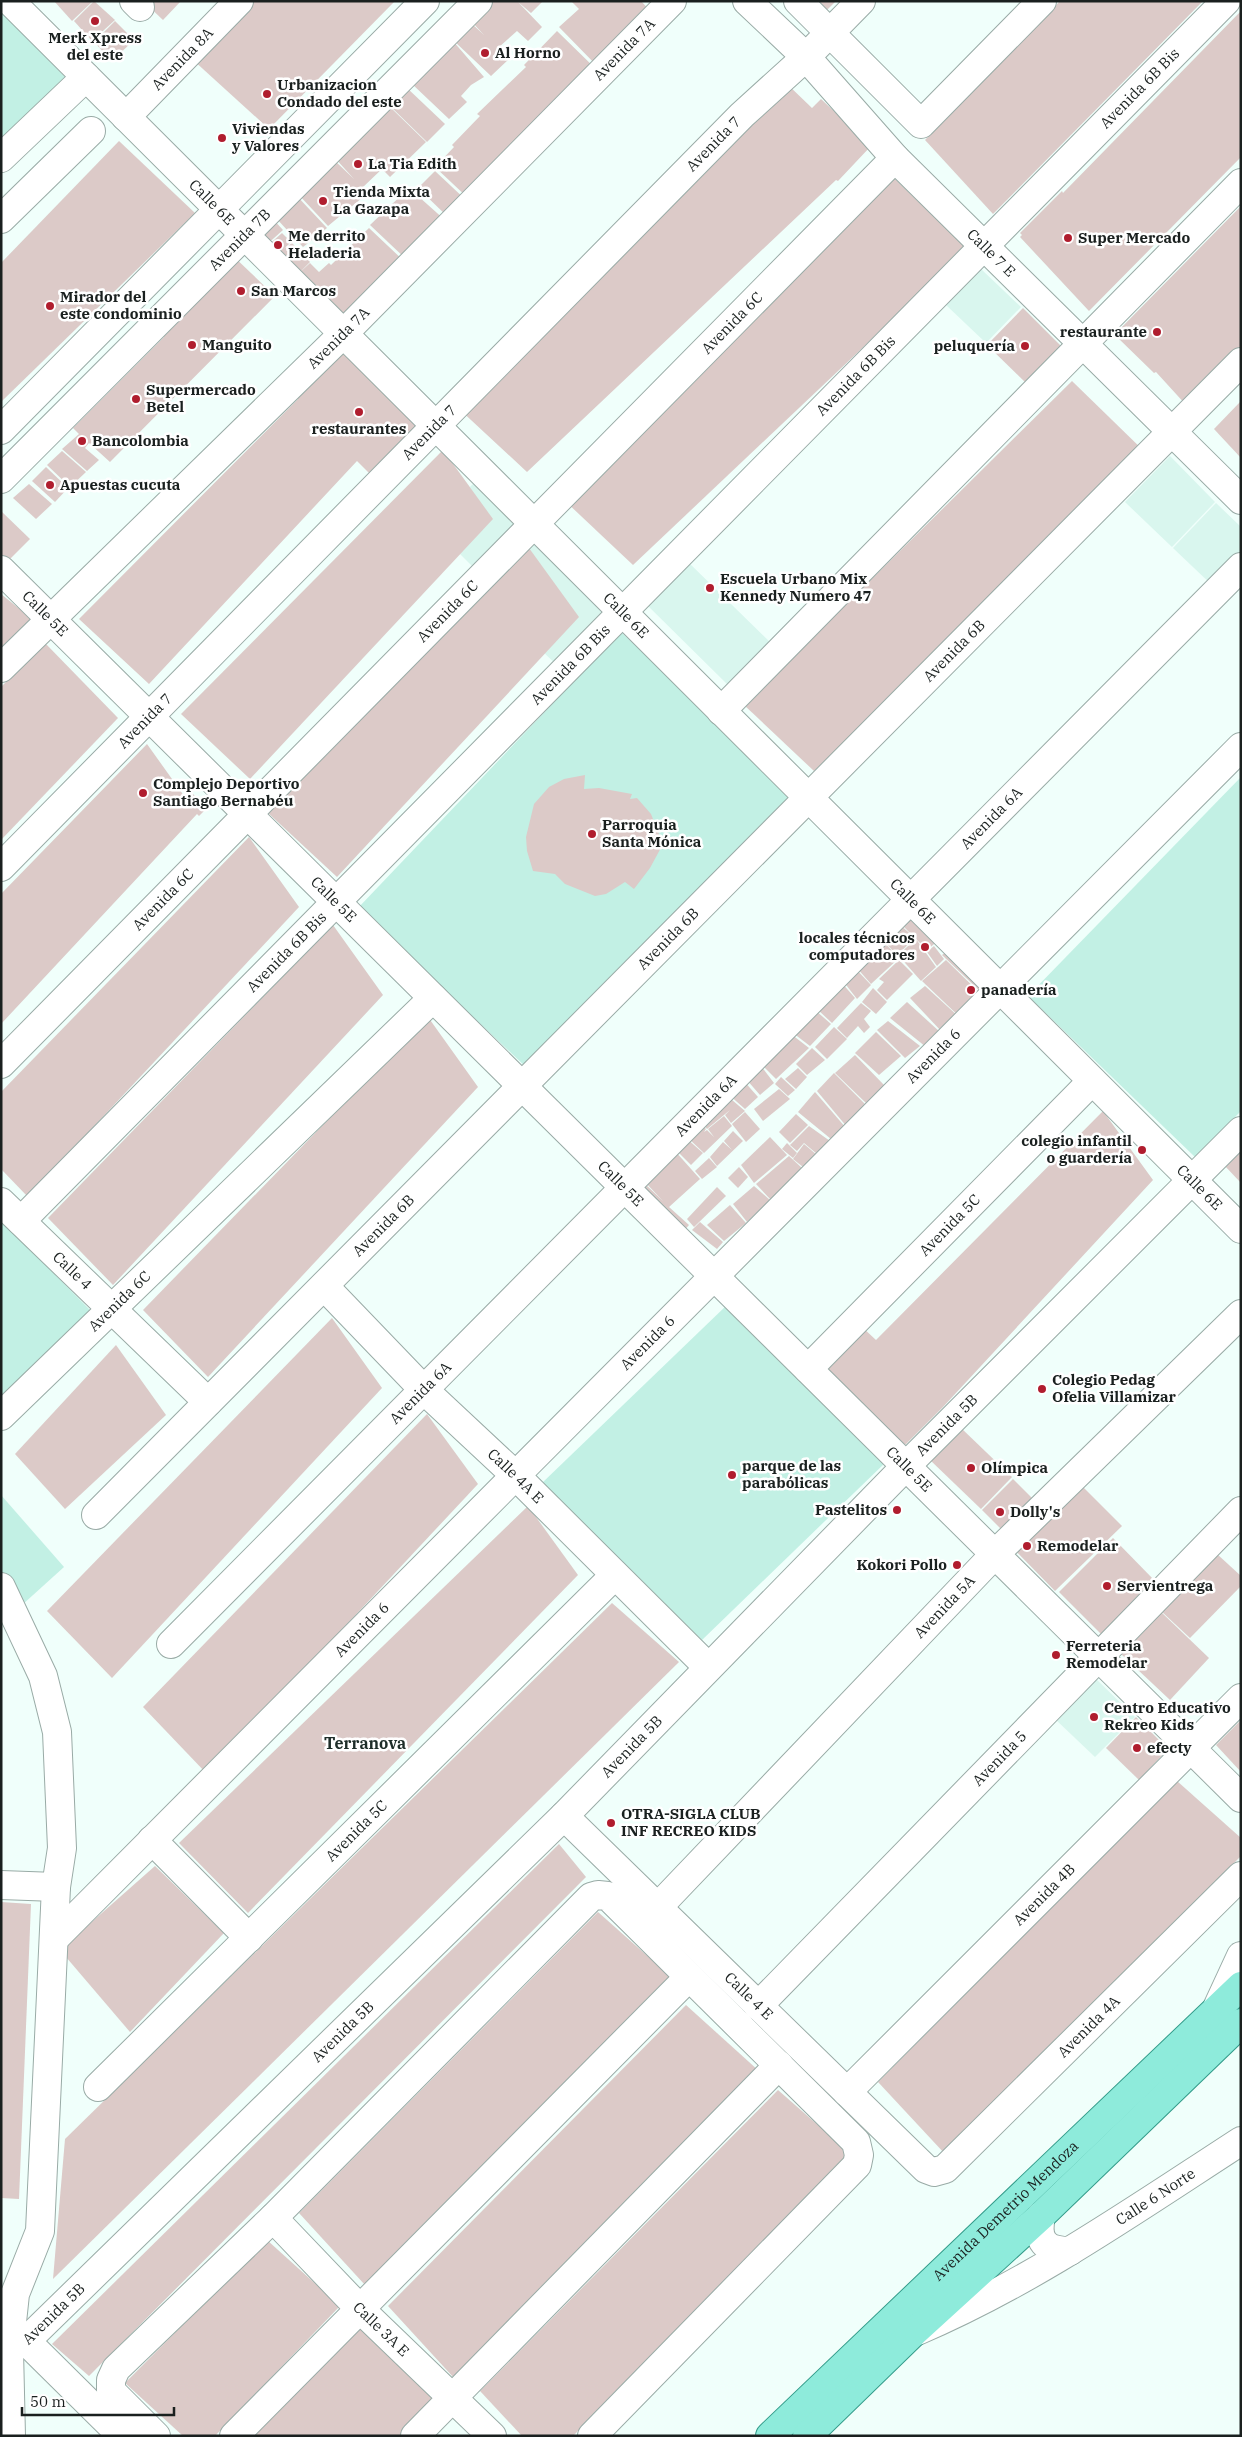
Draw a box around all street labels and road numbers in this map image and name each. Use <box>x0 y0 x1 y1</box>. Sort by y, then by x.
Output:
street label: Avenida 7A <box>589 13 659 84</box>
street label: Avenida 8A <box>147 23 217 94</box>
street label: Avenida 6B Bis <box>1095 44 1183 132</box>
street label: Avenida 7 <box>682 112 744 175</box>
street label: Calle 6E <box>185 175 239 229</box>
street label: Avenida 7B <box>204 204 274 274</box>
street label: Calle 7 E <box>963 225 1020 281</box>
street label: Avenida 6C <box>697 288 767 358</box>
street label: Avenida 7A <box>303 302 374 373</box>
street label: Avenida 6B Bis <box>812 331 899 420</box>
street label: Avenida 7 <box>397 401 460 464</box>
street label: Avenida 6C <box>413 576 482 646</box>
street label: Calle 5E <box>18 586 72 640</box>
street label: Calle 6E <box>599 588 653 642</box>
street label: Avenida 6B <box>919 615 989 685</box>
street label: Avenida 6B Bis <box>526 620 614 709</box>
street label: Avenida 7 <box>113 689 176 752</box>
street label: Avenida 6A <box>956 782 1027 853</box>
street label: Avenida 6C <box>128 864 198 934</box>
street label: Calle 5E <box>307 872 361 926</box>
street label: Calle 6E <box>886 874 940 928</box>
street label: Avenida 6B <box>633 903 703 974</box>
street label: Avenida 6B Bis <box>242 907 330 996</box>
street label: Avenida 6 <box>902 1024 965 1087</box>
street label: Avenida 6A <box>671 1070 741 1140</box>
street label: Calle 5E <box>594 1156 648 1210</box>
street label: Calle 6E <box>1173 1160 1227 1214</box>
street label: Avenida 6B <box>348 1190 418 1260</box>
street label: Avenida 5C <box>915 1190 984 1260</box>
street label: Calle 4 <box>49 1247 96 1294</box>
street label: Avenida 6C <box>84 1266 154 1335</box>
street label: Avenida 6 <box>616 1311 679 1374</box>
street label: Avenida 6A <box>385 1357 456 1428</box>
street label: Avenida 5B <box>911 1390 981 1460</box>
street label: Calle 5E <box>882 1442 936 1496</box>
street label: Calle 4A E <box>484 1444 548 1507</box>
street label: Avenida 5A <box>910 1570 979 1642</box>
street label: Avenida 6 <box>330 1598 393 1661</box>
street label: Avenida 5B <box>597 1711 666 1782</box>
street label: Avenida 5 <box>968 1726 1031 1790</box>
street label: Avenida 5C <box>321 1796 391 1865</box>
street label: Avenida 4B <box>1009 1859 1079 1929</box>
street label: Calle 4 E <box>721 1968 777 2024</box>
street label: Avenida 4A <box>1053 1991 1124 2061</box>
street label: Avenida 5B <box>307 1997 378 2066</box>
street label: Avenida Demetrio Mendoza <box>928 2136 1082 2285</box>
street label: Calle 6 Norte <box>1112 2164 1199 2229</box>
street label: Avenida 5B <box>18 2279 89 2348</box>
street label: Calle 3A E <box>349 2298 413 2360</box>

